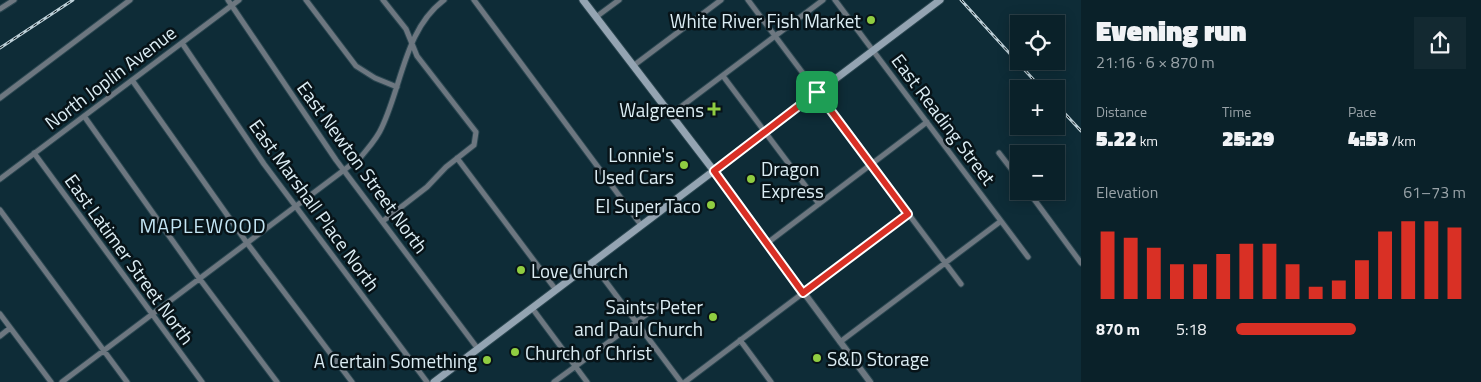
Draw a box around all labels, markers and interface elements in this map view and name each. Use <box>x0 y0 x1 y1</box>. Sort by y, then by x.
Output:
place label: White River Fish Market <box>670 6 861 35</box>
text: Evening run <box>1096 9 1247 52</box>
marker: White River Fish Market <box>865 14 877 26</box>
map controls <box>1010 15 1065 200</box>
button: locate <box>1010 15 1065 70</box>
button: share <box>1414 17 1466 69</box>
street label: North Joplin Avenue <box>38 18 182 136</box>
street label: East Reading Street <box>885 47 1003 191</box>
text: 21:16 · 6 × 870 m <box>1096 50 1215 74</box>
pin <box>796 71 838 113</box>
street label: East Newton Street North <box>290 75 436 259</box>
icon: arrive <box>803 78 831 106</box>
button: + <box>1010 80 1065 135</box>
place label: Walgreens <box>619 95 704 124</box>
text: Distance <box>1096 101 1147 122</box>
text: Time <box>1222 101 1251 122</box>
text: Pace <box>1348 101 1376 122</box>
marker: Walgreens <box>708 103 720 115</box>
street label: East Marshall Place North <box>243 113 387 297</box>
text: 5.22 <box>1096 122 1137 154</box>
text: 25:29 <box>1222 122 1274 154</box>
text: 4:53 <box>1348 122 1389 154</box>
text: km <box>1137 130 1158 151</box>
text: /km <box>1389 130 1416 151</box>
place label: Lonnie's Used Cars <box>594 140 674 191</box>
button: − <box>1010 145 1065 200</box>
place label: Dragon Express <box>761 154 824 205</box>
marker: Lonnie's Used Cars <box>678 159 690 171</box>
street label: East Latimer Street North <box>58 168 202 350</box>
marker: Dragon Express <box>745 173 757 185</box>
text: Elevation <box>1096 180 1158 204</box>
text: 61–73 m <box>1403 180 1466 204</box>
place label: El Super Taco <box>595 191 701 220</box>
marker: El Super Taco <box>705 199 717 211</box>
district label: MAPLEWOOD <box>139 210 267 241</box>
place label: Love Church <box>531 256 628 285</box>
marker: Love Church <box>515 264 527 276</box>
place label: Saints Peter and Paul Church <box>574 292 703 343</box>
marker: Saints Peter and Paul Church <box>707 311 719 323</box>
text: 870 m <box>1096 317 1140 341</box>
text: 5:18 <box>1176 317 1206 341</box>
place label: Church of Christ <box>525 338 652 367</box>
place label: S&D Storage <box>827 344 929 373</box>
place label: A Certain Something <box>314 346 477 375</box>
marker: Church of Christ <box>509 346 521 358</box>
marker: S&D Storage <box>811 352 823 364</box>
marker: A Certain Something <box>481 354 493 366</box>

